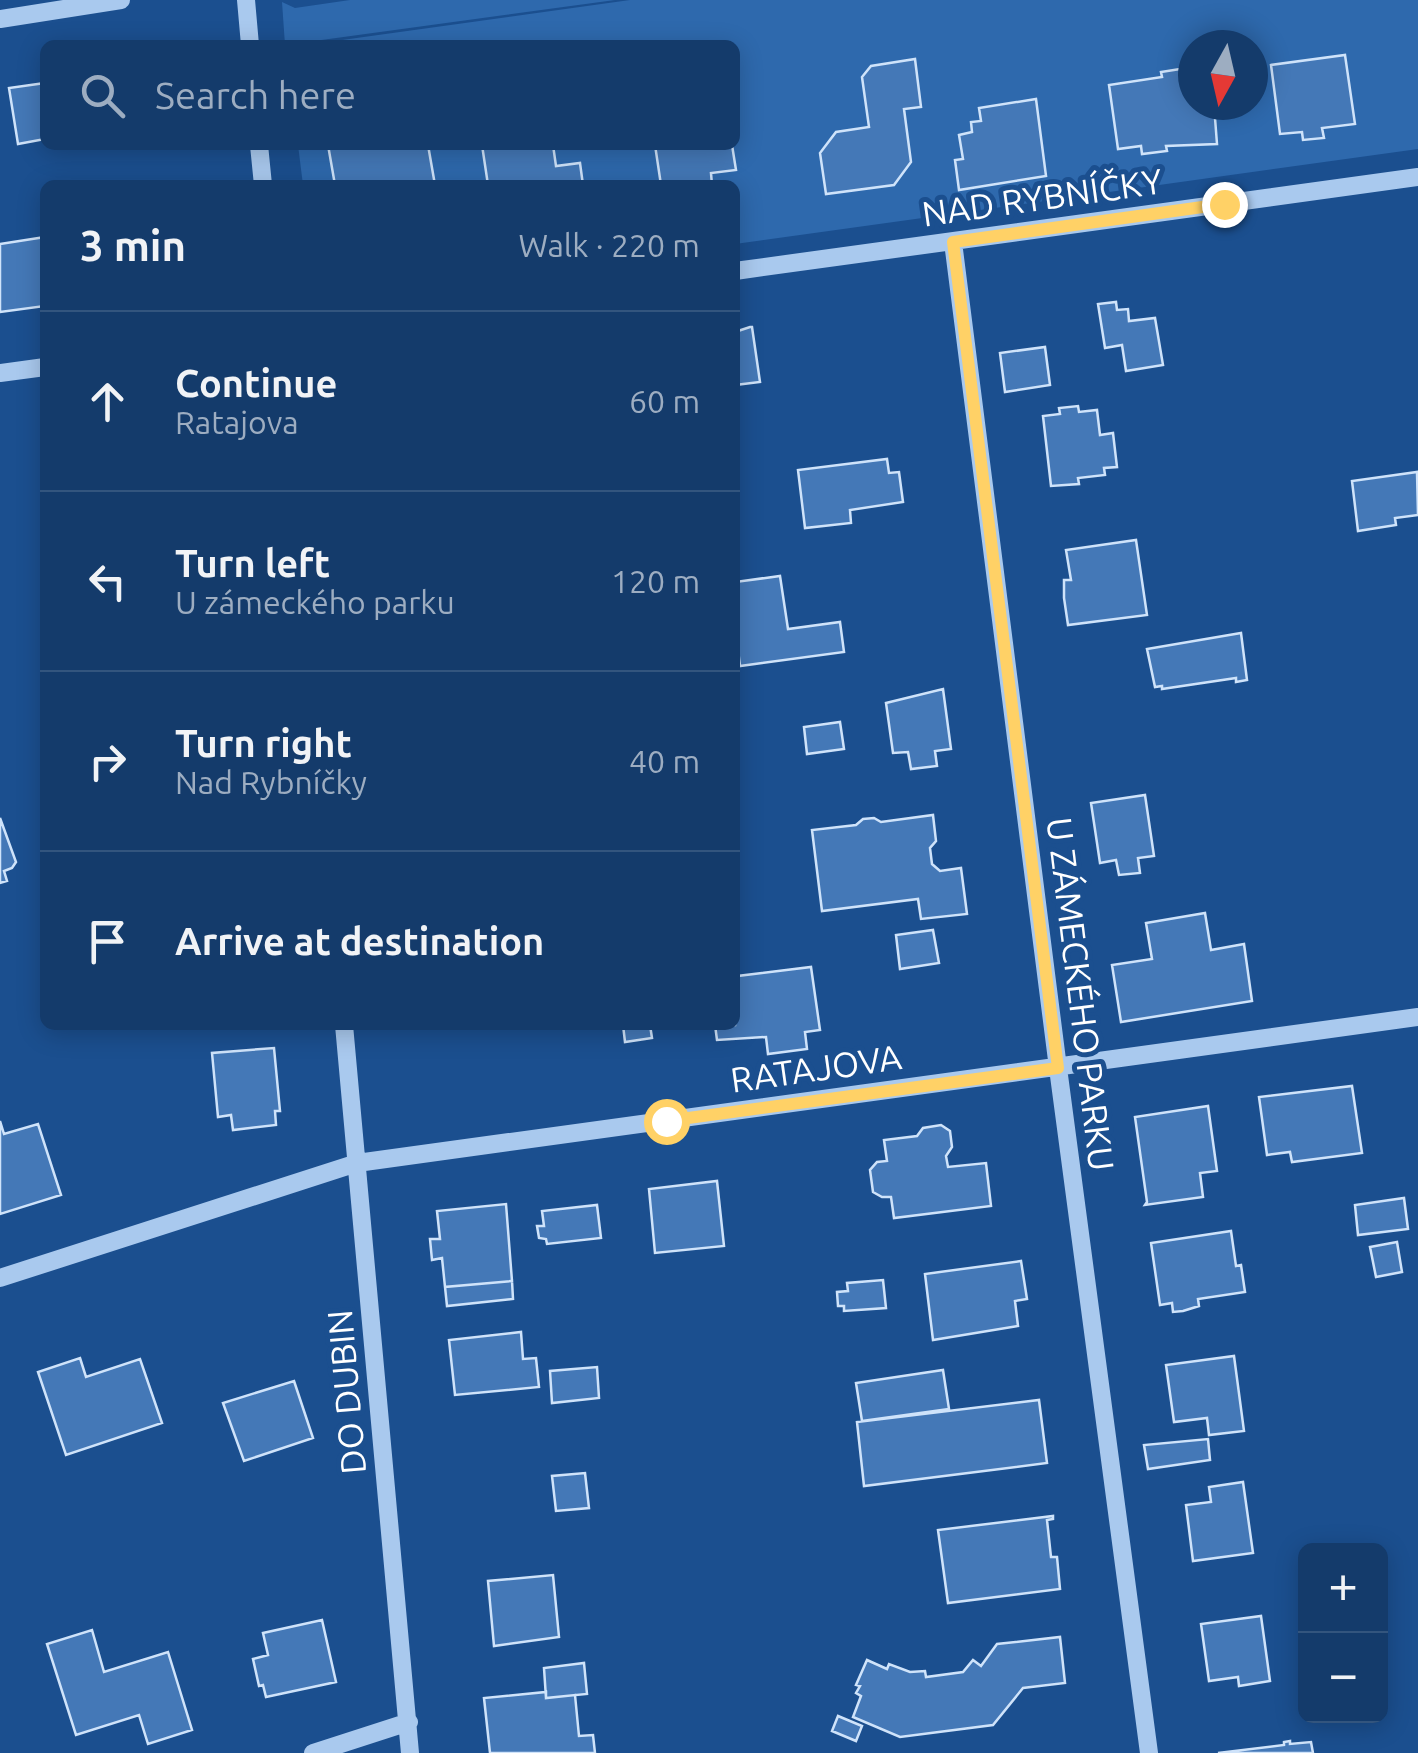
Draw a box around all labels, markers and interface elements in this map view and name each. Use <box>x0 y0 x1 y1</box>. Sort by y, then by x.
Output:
north arrow <box>1178 30 1268 120</box>
search box <box>40 40 740 150</box>
icon: search <box>75 68 130 123</box>
text: Search here <box>155 74 356 116</box>
street label: NAD RYBNÍČKY <box>919 159 1165 234</box>
route end <box>1202 182 1248 228</box>
text: 3 min <box>80 222 186 269</box>
text: Walk · 220 m <box>518 227 700 263</box>
text: Continue <box>175 362 337 404</box>
icon: ahead <box>80 374 135 429</box>
text: 60 m <box>629 383 700 419</box>
text: Ratajova <box>175 404 299 440</box>
text: Turn left <box>175 542 330 584</box>
icon: left <box>80 554 135 609</box>
text: 120 m <box>611 563 700 599</box>
text: U zámeckého parku <box>175 584 455 620</box>
text: Turn right <box>175 722 352 764</box>
icon: right <box>80 734 135 789</box>
text: 40 m <box>629 743 700 779</box>
text: Nad Rybníčky <box>175 764 367 800</box>
street label: U ZÁMECKÉHO PARKU <box>1039 815 1124 1173</box>
icon: arrive <box>80 914 135 969</box>
text: Arrive at destination <box>175 920 544 962</box>
street label: RATAJOVA <box>728 1036 904 1100</box>
route start <box>644 1099 690 1145</box>
street label: DO DUBIN <box>319 1308 373 1476</box>
map controls <box>1298 1543 1388 1723</box>
button: + <box>1298 1543 1388 1633</box>
button: − <box>1298 1633 1388 1723</box>

